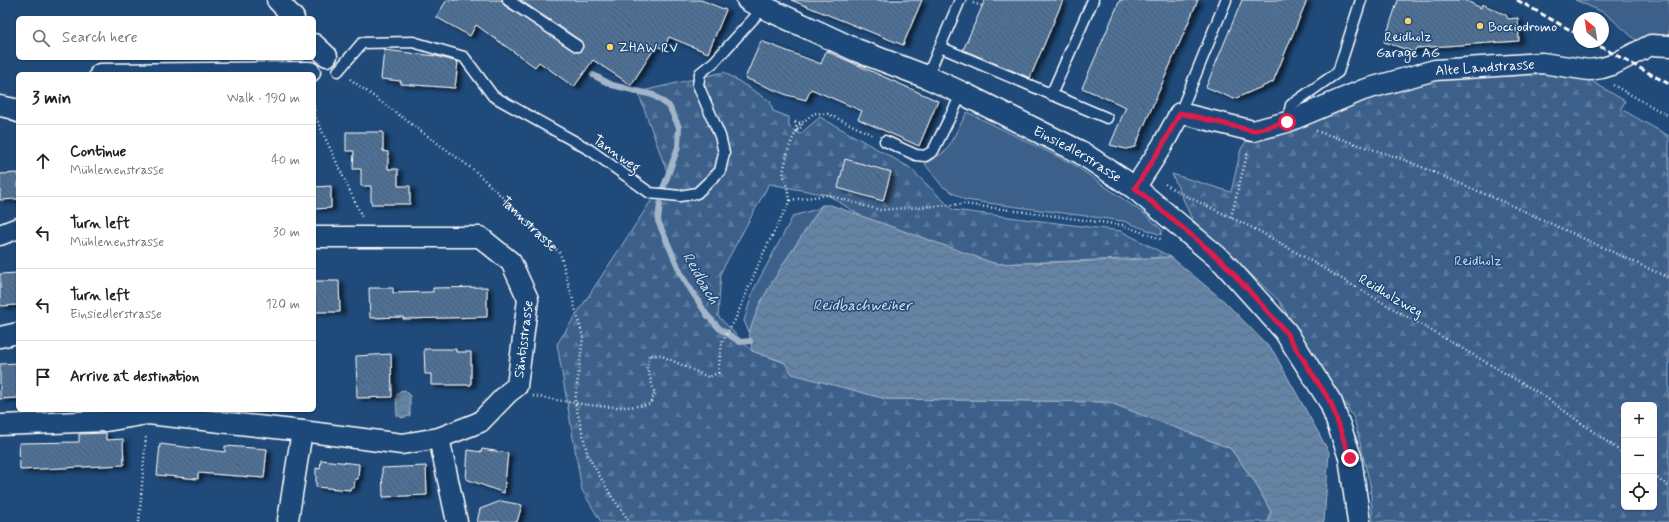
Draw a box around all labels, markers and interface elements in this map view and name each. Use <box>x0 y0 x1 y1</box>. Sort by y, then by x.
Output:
north arrow <box>1573 12 1609 48</box>
search box <box>16 16 316 60</box>
marker: Reidholz Garage AG <box>1403 16 1413 26</box>
place label: Bocciodromo <box>1488 18 1557 36</box>
marker: Bocciodromo <box>1475 21 1485 31</box>
icon: search <box>30 27 52 49</box>
text: Search here <box>62 28 138 48</box>
place label: Reidholz Garage AG <box>1376 28 1440 63</box>
place label: ZHAW RV <box>618 39 678 57</box>
marker: ZHAW RV <box>605 42 615 52</box>
street label: Alte Landstrasse <box>1435 56 1535 80</box>
text: 3 min <box>32 87 71 109</box>
text: Walk · 190 m <box>227 90 300 107</box>
route start <box>1278 113 1296 131</box>
street label: Einsiedlerstrasse <box>1030 122 1125 187</box>
street label: Tannweg <box>588 131 644 178</box>
text: Continue <box>70 142 126 162</box>
icon: ahead <box>32 150 54 172</box>
text: 40 m <box>271 152 300 169</box>
text: Mühlenenstrasse <box>70 162 164 179</box>
street label: Tannstrasse <box>496 193 561 256</box>
text: Turn left <box>70 214 130 234</box>
icon: left <box>32 222 54 244</box>
text: 30 m <box>273 224 300 241</box>
text: Mühlenenstrasse <box>70 234 164 251</box>
water label: Reidbach <box>677 249 723 309</box>
park label: Reidholz <box>1454 252 1502 270</box>
street label: Reidholzweg <box>1355 270 1426 322</box>
text: Turn left <box>70 286 130 306</box>
icon: left <box>32 294 54 316</box>
text: 120 m <box>266 296 300 313</box>
water label: Reidbachweiher <box>813 296 913 316</box>
street label: Säntisstrasse <box>510 299 538 379</box>
text: Einsiedlerstrasse <box>70 306 162 323</box>
icon: arrive <box>32 366 54 388</box>
text: Arrive at destination <box>70 367 199 387</box>
map controls <box>1621 402 1657 510</box>
button: + <box>1621 402 1657 438</box>
button: − <box>1621 438 1657 474</box>
route end <box>1341 449 1359 467</box>
button: locate <box>1621 474 1657 510</box>

